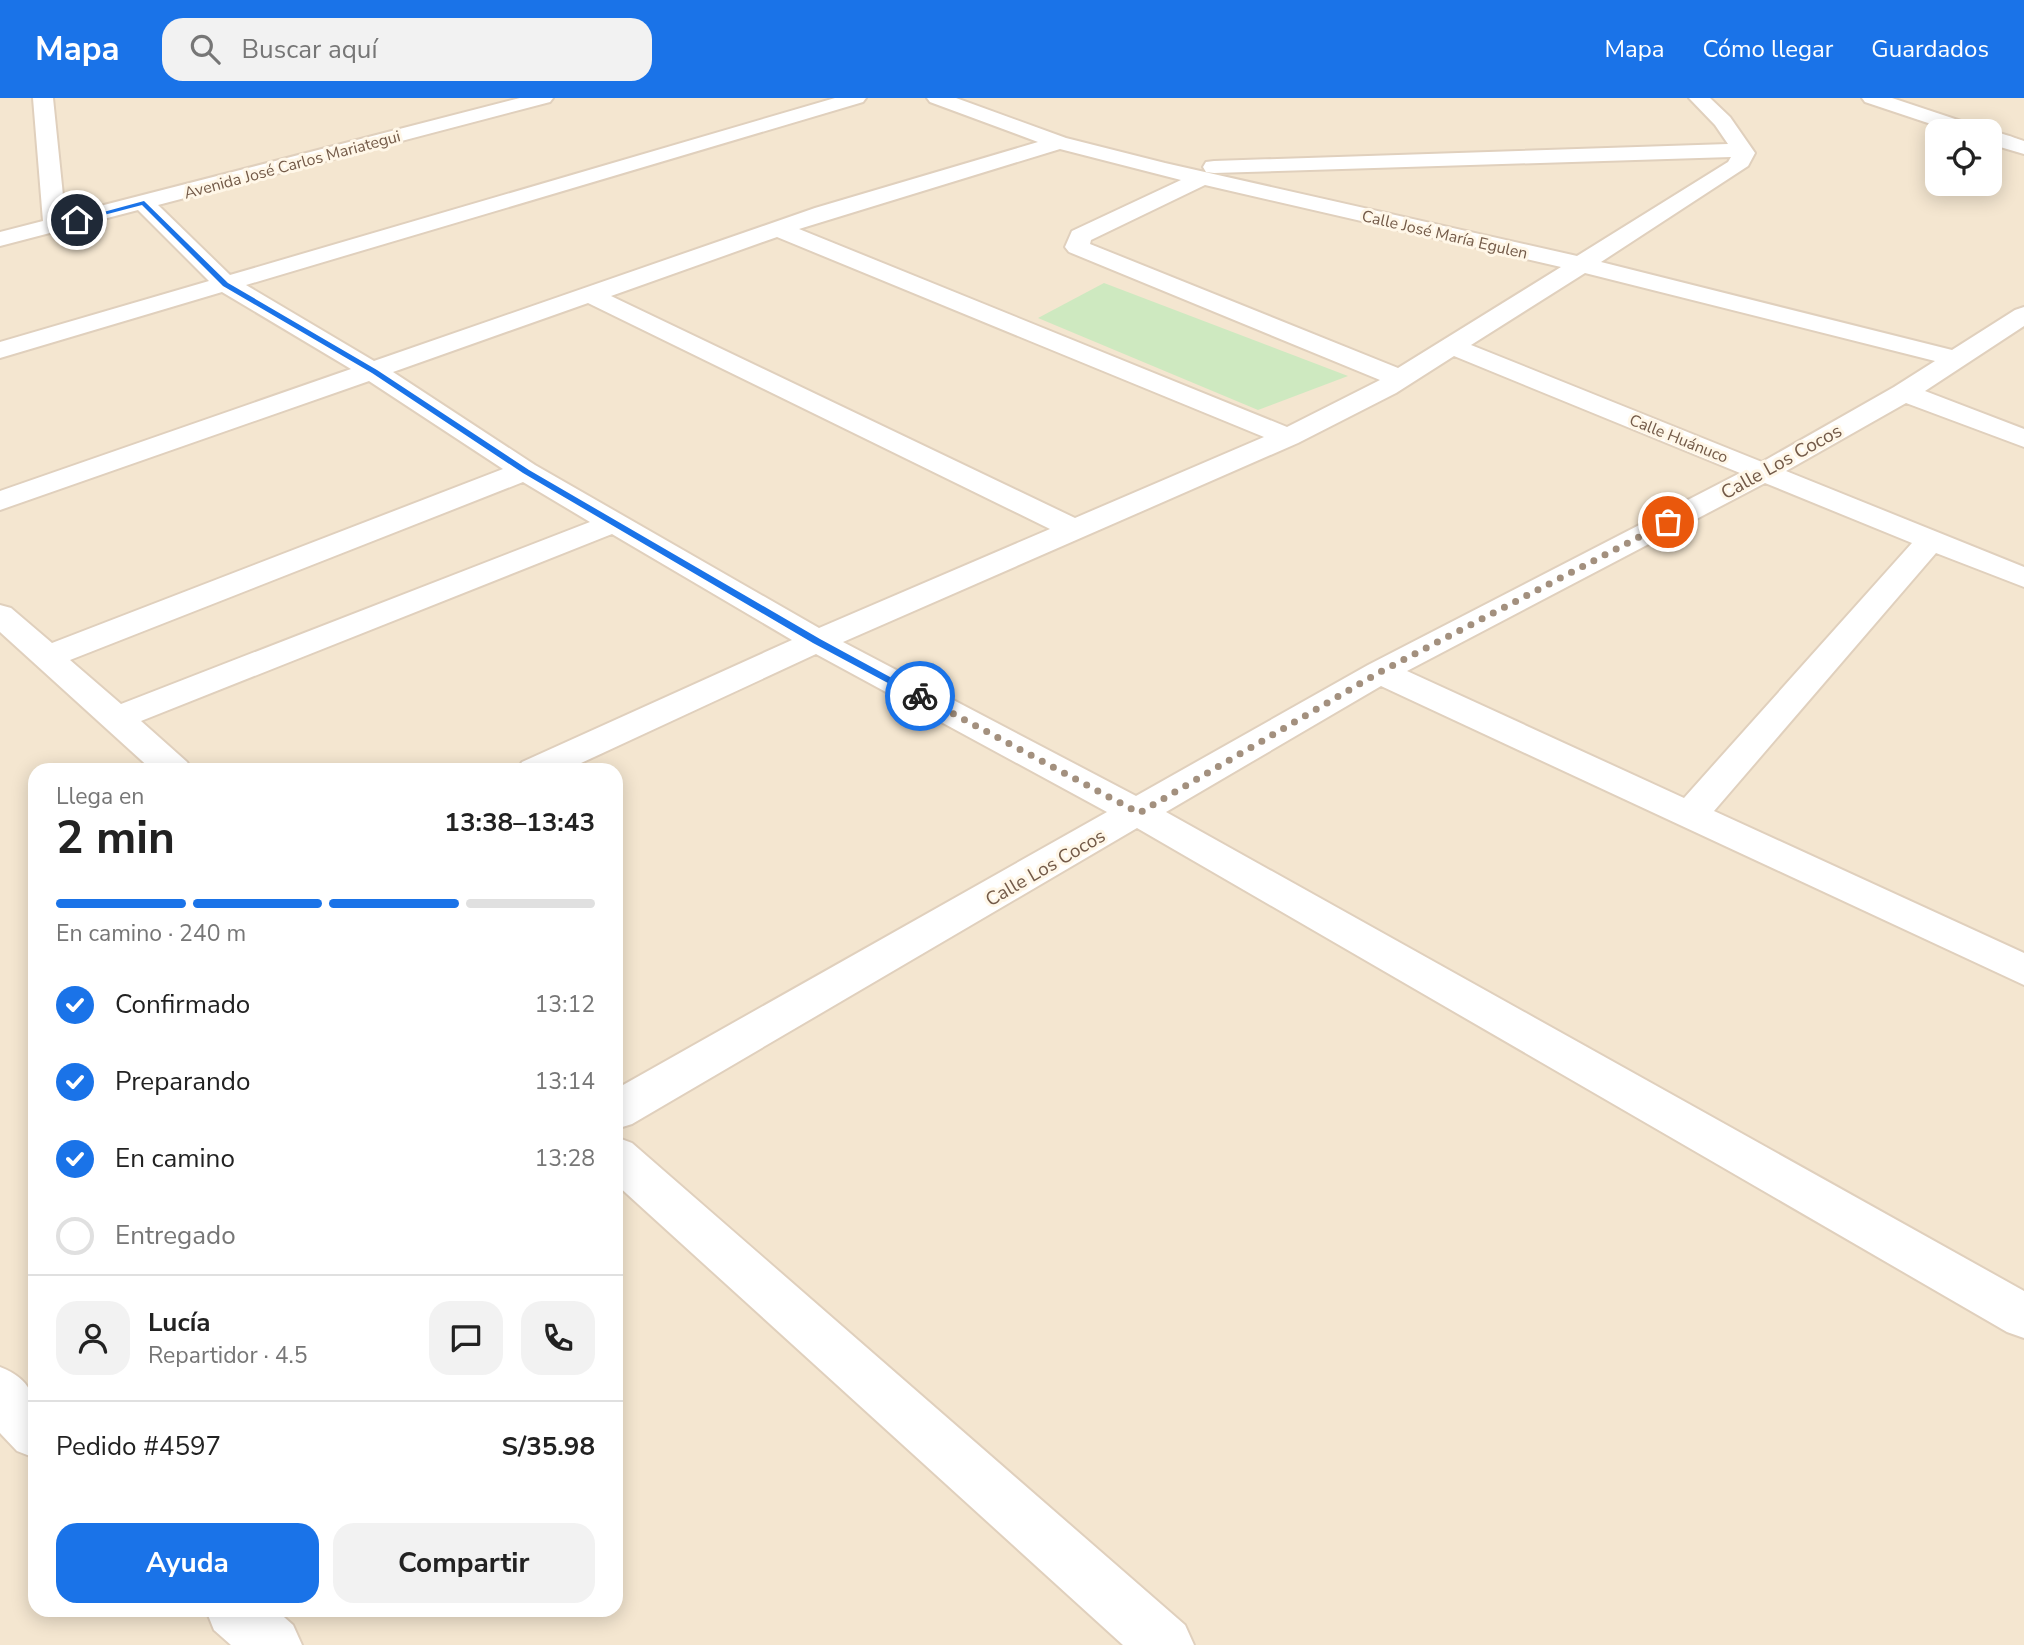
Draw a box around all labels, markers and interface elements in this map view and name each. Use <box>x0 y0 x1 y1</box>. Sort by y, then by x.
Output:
search box <box>162 18 652 81</box>
text: Mapa <box>35 27 120 72</box>
icon: search <box>186 30 224 68</box>
text: Buscar aquí <box>242 32 377 67</box>
text: Mapa <box>1604 33 1664 65</box>
text: Cómo llegar <box>1702 33 1833 65</box>
text: Guardados <box>1871 33 1989 65</box>
map controls <box>1925 119 2002 196</box>
button: locate <box>1925 119 2002 196</box>
street label: Avenida José Carlos Mariategui <box>182 125 403 204</box>
pin <box>47 190 107 250</box>
icon: home <box>58 201 96 239</box>
street label: Calle José María Egulen <box>1360 205 1530 265</box>
street label: Calle Huánuco <box>1626 409 1731 469</box>
street label: Calle Los Cocos <box>1716 418 1847 506</box>
pin <box>1638 492 1698 552</box>
icon: bag <box>1649 503 1687 541</box>
courier <box>885 661 955 731</box>
icon: bike <box>901 677 939 715</box>
text: Llega en <box>56 781 144 812</box>
text: 13:38–13:43 <box>444 805 595 840</box>
text: 2 min <box>56 806 175 869</box>
street label: Calle Los Cocos <box>981 823 1110 913</box>
text: En camino · 240 m <box>56 918 246 949</box>
icon: check <box>56 986 94 1024</box>
text: Confirmado <box>115 987 250 1022</box>
text: 13:12 <box>535 989 595 1020</box>
icon: check <box>56 1063 94 1101</box>
text: Preparando <box>115 1064 250 1099</box>
text: 13:14 <box>535 1066 595 1097</box>
icon: check <box>56 1140 94 1178</box>
text: En camino <box>115 1141 235 1176</box>
text: 13:28 <box>535 1143 595 1174</box>
text: Entregado <box>115 1218 236 1253</box>
button: person <box>56 1301 130 1375</box>
button: chat <box>429 1301 503 1375</box>
button: phone <box>521 1301 595 1375</box>
text: Lucía <box>148 1305 211 1340</box>
text: Repartidor · 4.5 <box>148 1340 308 1371</box>
text: Pedido #4597 <box>56 1429 221 1464</box>
text: S/35.98 <box>501 1429 595 1464</box>
button: Ayuda <box>56 1523 319 1603</box>
button: Compartir <box>333 1523 595 1603</box>

